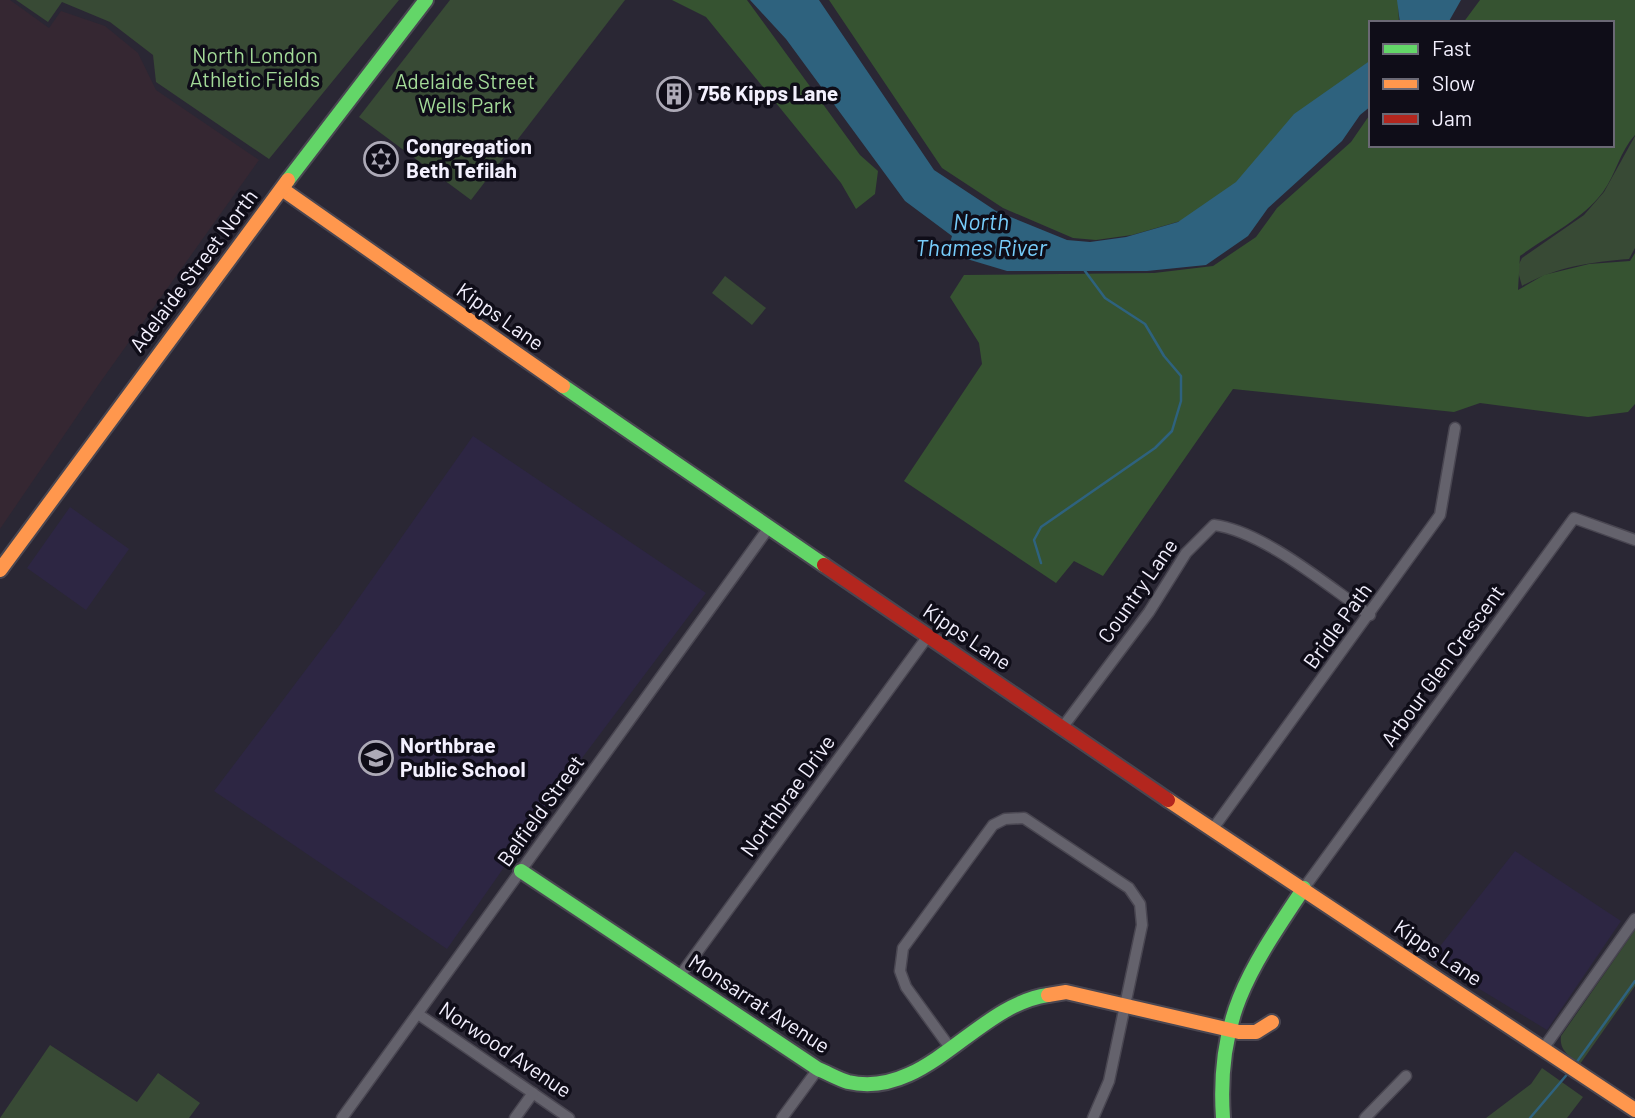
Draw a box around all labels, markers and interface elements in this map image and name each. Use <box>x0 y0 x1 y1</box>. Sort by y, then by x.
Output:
legend <box>1369 21 1614 147</box>
text: Fast <box>1432 35 1472 60</box>
park label: North London Athletic Fields <box>190 42 320 91</box>
park label: Adelaide Street Wells Park <box>395 68 535 117</box>
text: Slow <box>1432 70 1475 95</box>
building icon: 756 Kipps Lane <box>655 75 693 113</box>
place label: 756 Kipps Lane <box>698 80 838 105</box>
text: Jam <box>1432 105 1472 130</box>
place label: Congregation Beth Tefilah <box>406 133 532 182</box>
synagogue icon: Congregation Beth Tefilah <box>362 140 400 178</box>
street label: Adelaide Street North <box>124 184 262 356</box>
water label: North Thames River <box>915 207 1048 261</box>
street label: Kipps Lane <box>452 277 549 355</box>
street label: Country Lane <box>1092 533 1182 647</box>
street label: Bridle Path <box>1297 577 1376 673</box>
street label: Arbour Glen Crescent <box>1375 580 1509 751</box>
street label: Kipps Lane <box>919 597 1017 674</box>
street label: Northbrae Drive <box>734 729 839 861</box>
place label: Northbrae Public School <box>400 732 526 781</box>
school or university icon: Northbrae Public School <box>357 739 395 777</box>
street label: Belfield Street <box>491 750 588 870</box>
street label: Kipps Lane <box>1390 913 1488 990</box>
street label: Monsarrat Avenue <box>685 948 835 1058</box>
street label: Norwood Avenue <box>435 995 577 1102</box>

